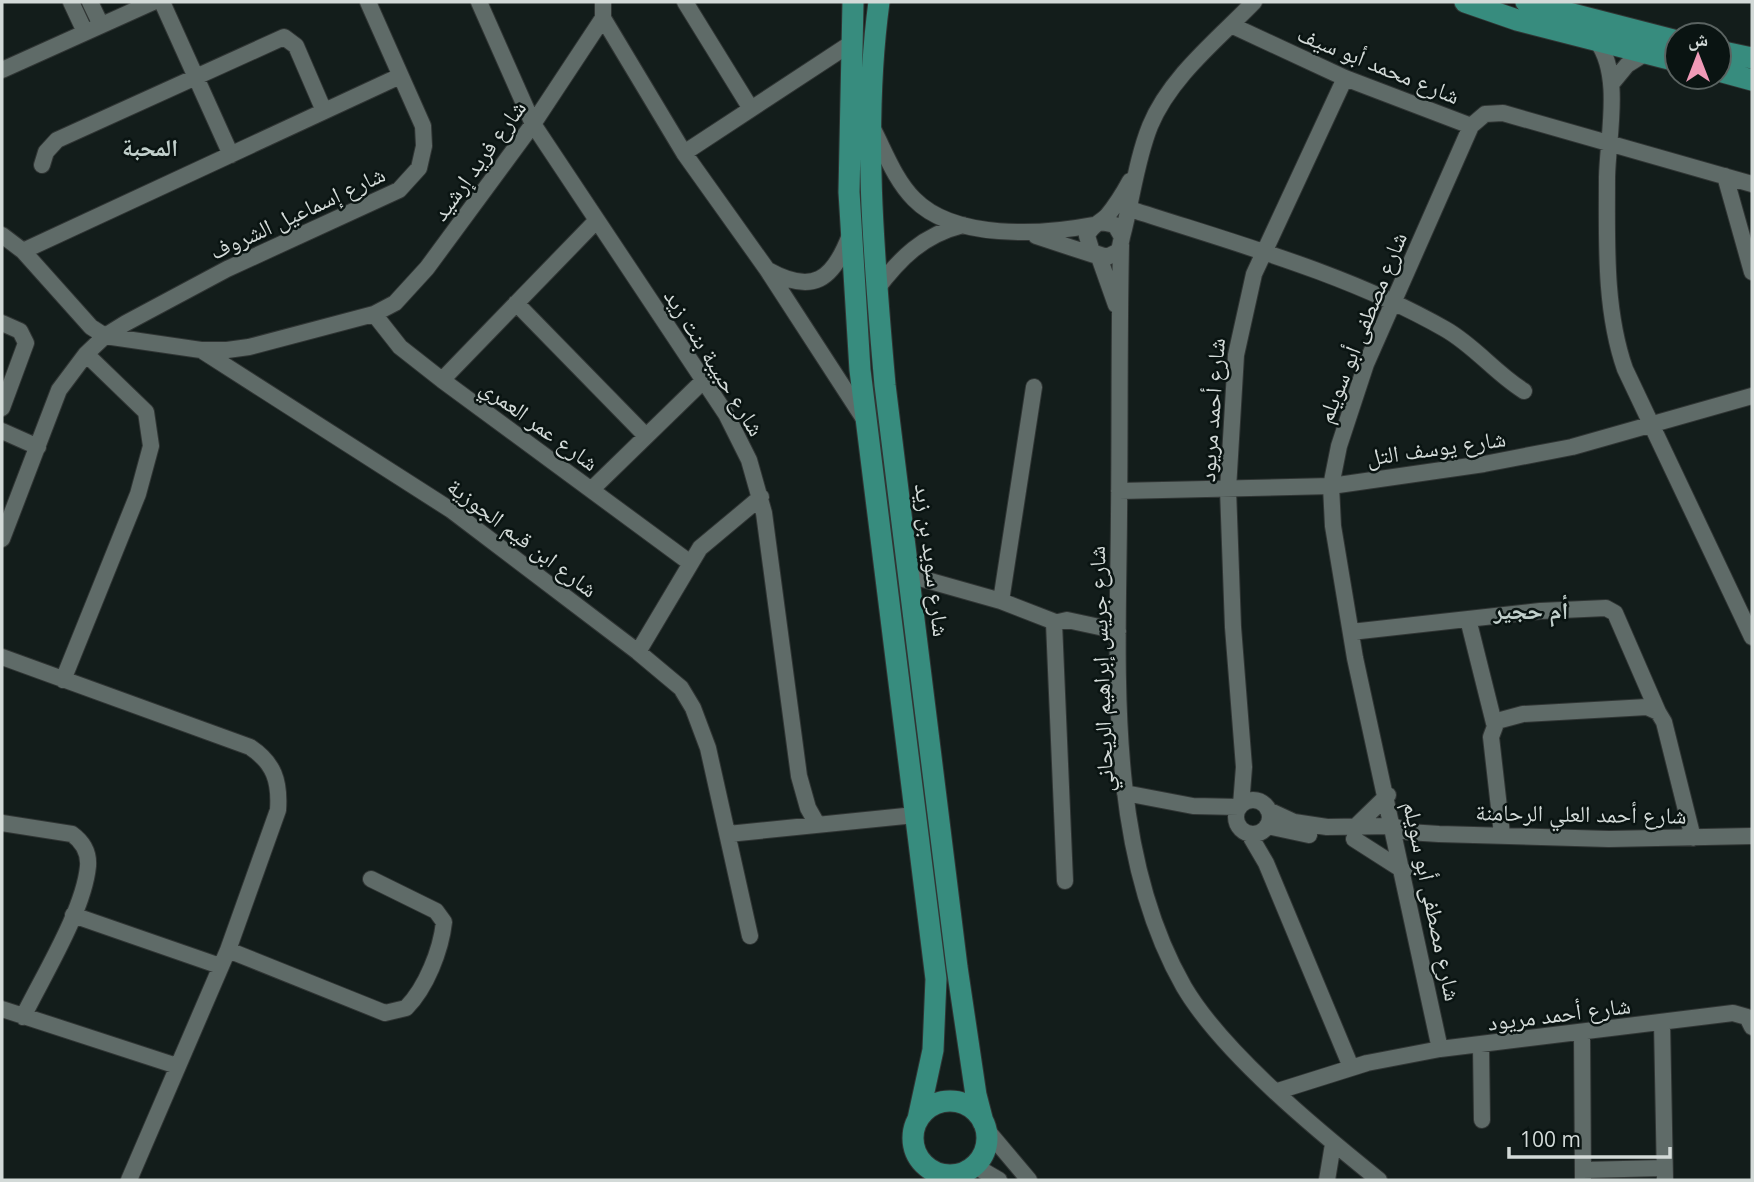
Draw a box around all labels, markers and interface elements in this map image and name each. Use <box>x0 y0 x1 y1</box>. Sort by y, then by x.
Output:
street label: شارع محمد أبو سيف <box>1293 17 1465 111</box>
north arrow <box>1663 21 1733 91</box>
text: ش <box>1688 26 1708 52</box>
street label: شارع فريد إرشيد <box>423 93 533 227</box>
district label: المحبة <box>122 130 178 163</box>
street label: شارع إسماعيل الشروف <box>204 157 390 267</box>
street label: شارع مصطفى أبو سويلم <box>1308 227 1415 428</box>
street label: شارع حبيبة بنت زيد <box>657 282 773 442</box>
street label: شارع أحمد مريود <box>1190 337 1232 483</box>
street label: شارع عمر العمري <box>472 370 606 481</box>
street label: شارع يوسف التل <box>1364 421 1508 473</box>
street label: شارع ابن قيم الجوزية <box>441 470 605 605</box>
street label: شارع سويد بن زيد <box>908 482 958 638</box>
street label: شارع جريس إبراهيم الريحاني <box>1080 545 1124 793</box>
district label: أم حجير <box>1493 593 1568 628</box>
street label: شارع أحمد العلي الرحامنة <box>1475 795 1687 835</box>
street label: شارع مصطفى أبو سويلم <box>1395 798 1470 1004</box>
street label: شارع أحمد مريود <box>1486 988 1632 1038</box>
scale bar <box>1509 1116 1670 1160</box>
text: 100 m <box>1520 1125 1581 1153</box>

